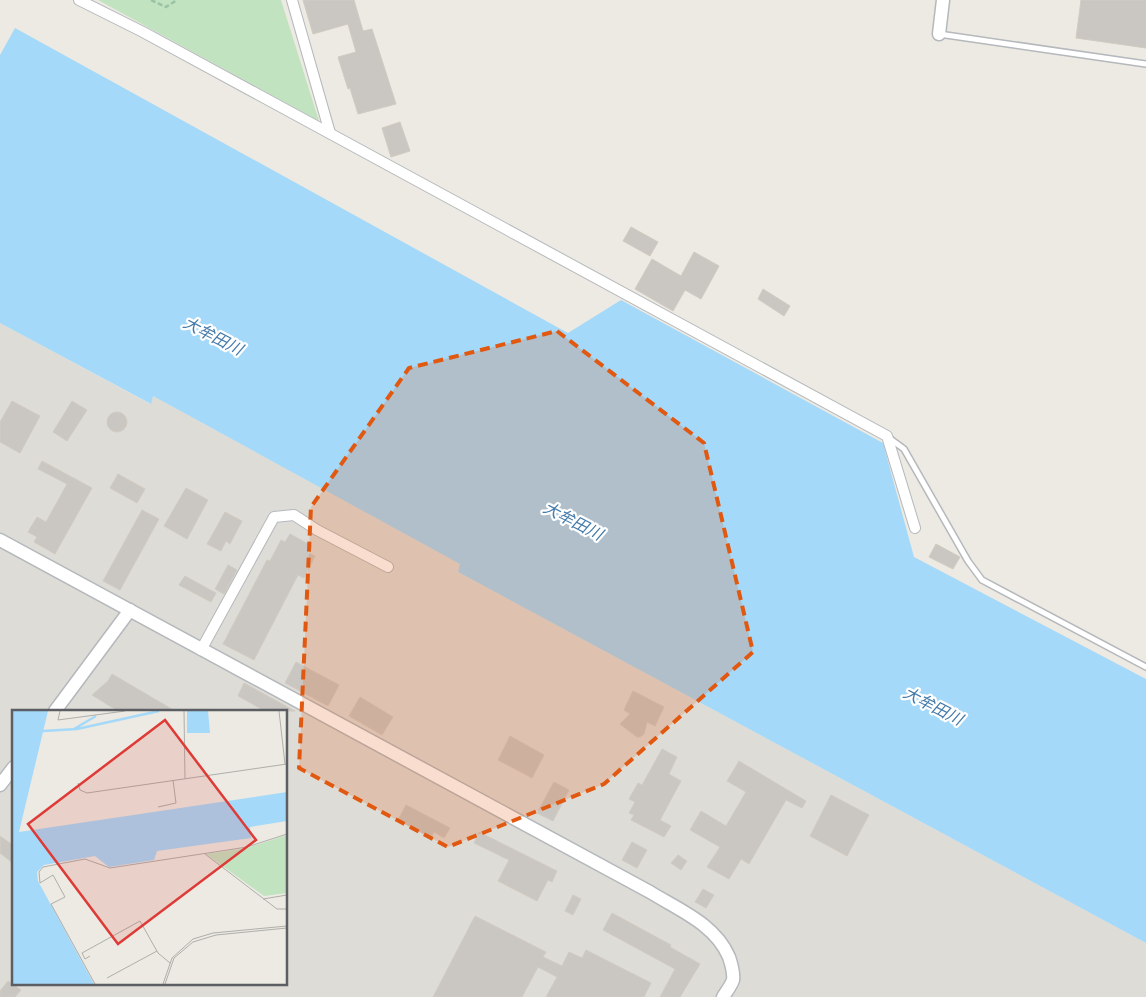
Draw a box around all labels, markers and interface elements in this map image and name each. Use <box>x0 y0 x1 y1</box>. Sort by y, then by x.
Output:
water label: 大牟田川 <box>180 313 248 360</box>
water label: 大牟田川 <box>540 498 608 545</box>
water label: 大牟田川 <box>900 683 968 730</box>
inset map <box>12 710 288 984</box>

